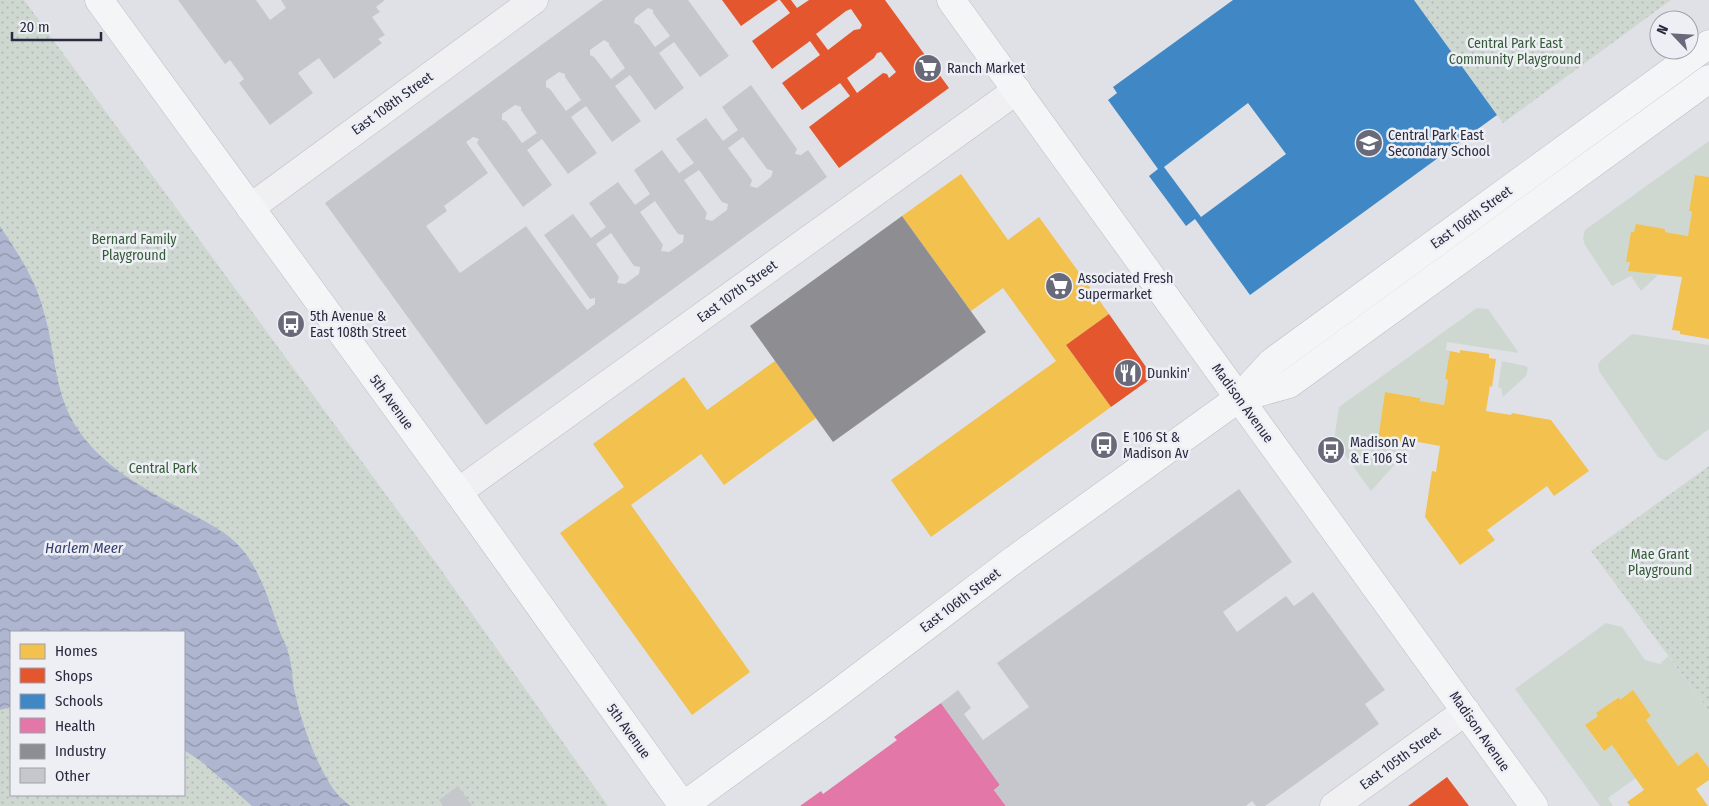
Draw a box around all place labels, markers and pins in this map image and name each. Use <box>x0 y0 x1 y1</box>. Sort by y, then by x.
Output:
supermarket icon: Ranch Market <box>913 53 943 83</box>
place label: Ranch Market <box>947 60 1025 77</box>
place label: Central Park East Secondary School <box>1388 127 1490 160</box>
school or university icon: Central Park East Secondary School <box>1354 128 1384 158</box>
place label: Associated Fresh Supermarket <box>1078 270 1173 303</box>
supermarket icon: Associated Fresh Supermarket <box>1044 271 1074 301</box>
place label: 5th Avenue & East 108th Street <box>310 308 407 341</box>
bus stop icon: 5th Avenue & East 108th Street <box>276 309 306 339</box>
restaurant icon: Dunkin' <box>1113 358 1143 388</box>
place label: Dunkin' <box>1147 365 1190 382</box>
place label: E 106 St & Madison Av <box>1123 429 1189 462</box>
bus stop icon: E 106 St & Madison Av <box>1089 430 1119 460</box>
place label: Madison Av & E 106 St <box>1350 434 1416 467</box>
bus stop icon: Madison Av & E 106 St <box>1316 435 1346 465</box>

